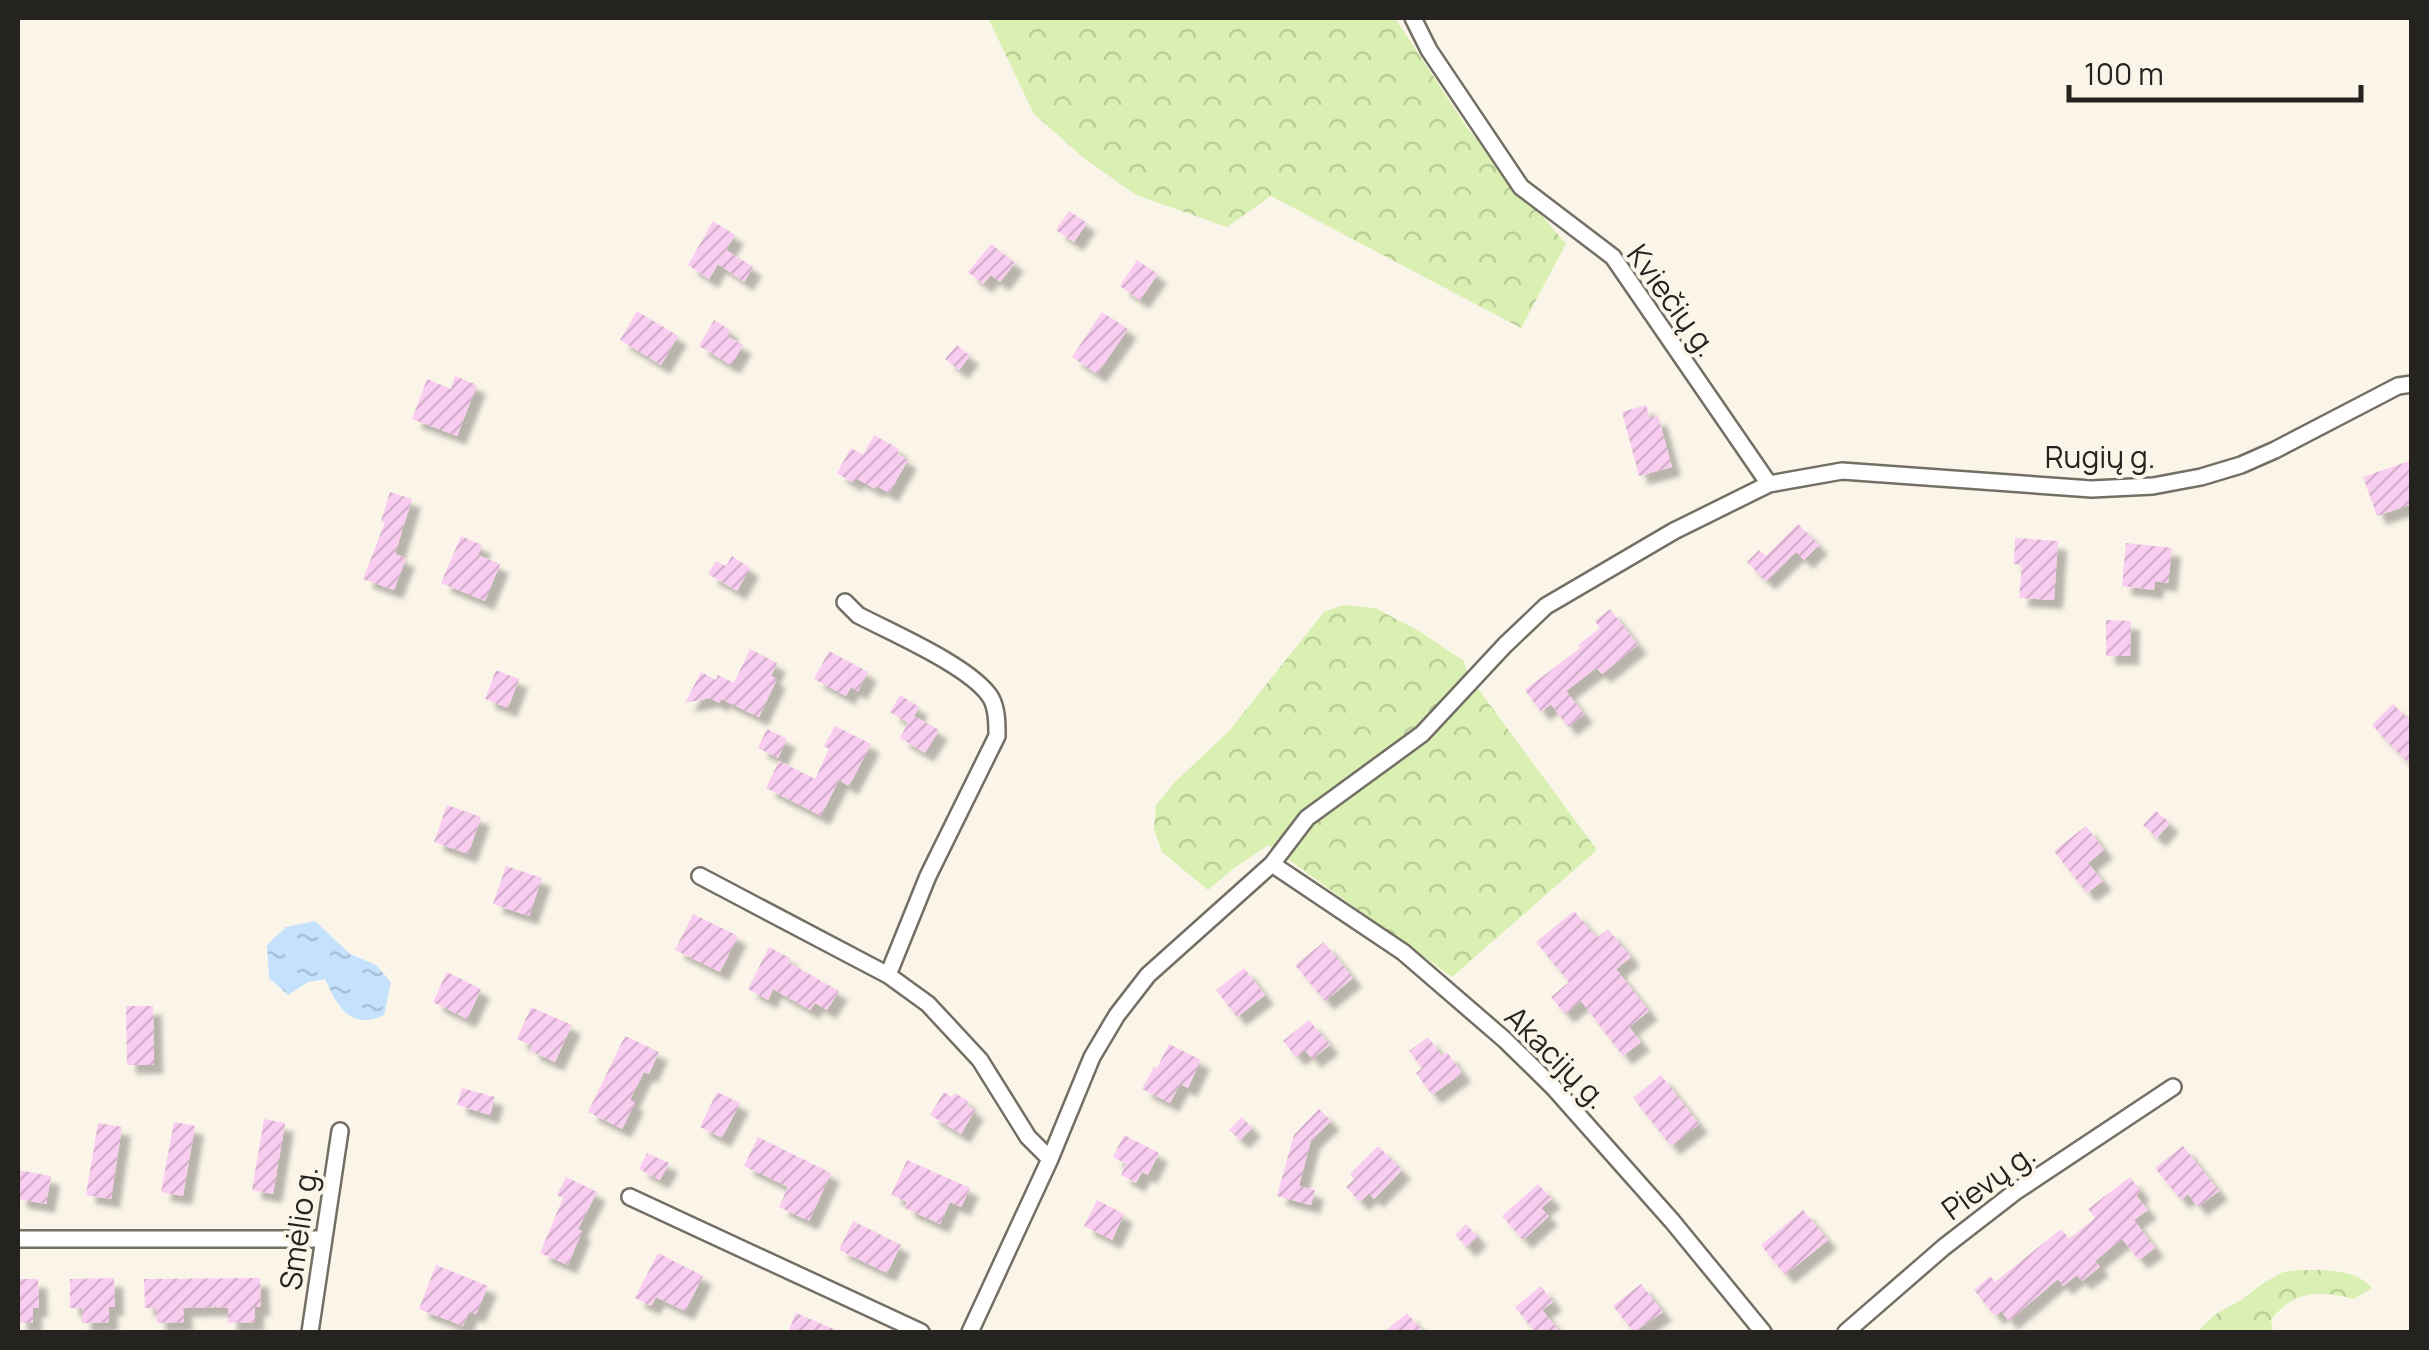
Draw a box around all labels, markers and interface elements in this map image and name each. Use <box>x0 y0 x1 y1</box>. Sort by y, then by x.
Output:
scale bar <box>2069 40 2362 102</box>
text: 100 m <box>2084 53 2164 94</box>
street label: Kviečių g. <box>1618 235 1728 365</box>
street label: Rugių g. <box>2045 436 2155 477</box>
street label: Akacijų g. <box>1496 996 1618 1118</box>
street label: Pievų g. <box>1933 1133 2043 1229</box>
street label: Smėlio g. <box>269 1163 327 1293</box>

